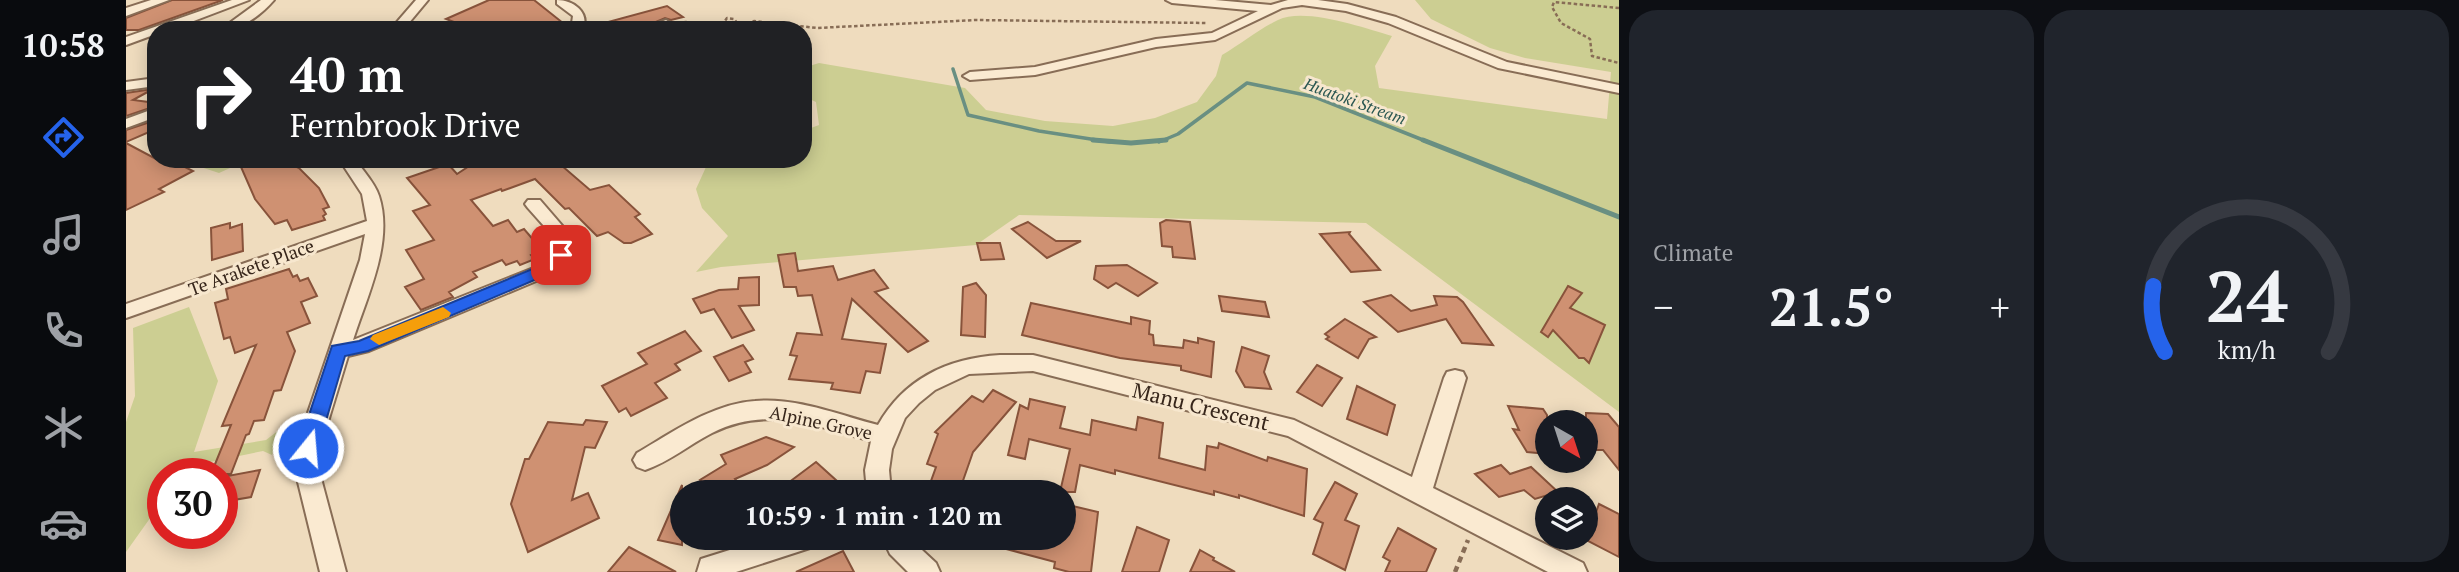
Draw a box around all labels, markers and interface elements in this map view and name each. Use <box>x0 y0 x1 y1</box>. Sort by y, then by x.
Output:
text: 10:58 <box>21 24 105 66</box>
text: 40 m <box>290 41 404 106</box>
icon: right <box>175 49 266 140</box>
water label: Huatoki Stream <box>1300 72 1409 130</box>
text: Fernbrook Drive <box>290 104 521 146</box>
icon: directions <box>39 113 88 162</box>
icon: music <box>39 210 88 259</box>
pin <box>531 225 591 285</box>
street label: Te Arakete Place <box>185 233 317 301</box>
icon: arrive <box>542 236 580 274</box>
text: Climate <box>1653 237 1733 268</box>
text: 24 <box>2205 246 2288 343</box>
text: 21.5° <box>1769 272 1894 341</box>
text: − <box>1653 282 1673 332</box>
text: + <box>1990 282 2010 332</box>
icon: phone <box>39 306 88 355</box>
text: km/h <box>2218 333 2276 366</box>
street label: Manu Crescent <box>1130 375 1272 437</box>
street label: Alpine Grove <box>768 399 874 445</box>
icon: climate <box>39 403 88 452</box>
north arrow <box>1535 410 1598 472</box>
map controls <box>1535 410 1598 550</box>
position arrow <box>271 411 345 485</box>
speed limit sign: 30 <box>147 458 238 549</box>
button: layers <box>1535 487 1598 550</box>
text: 10:59 · 1 min · 120 m <box>744 498 1002 532</box>
icon: car <box>39 499 88 548</box>

